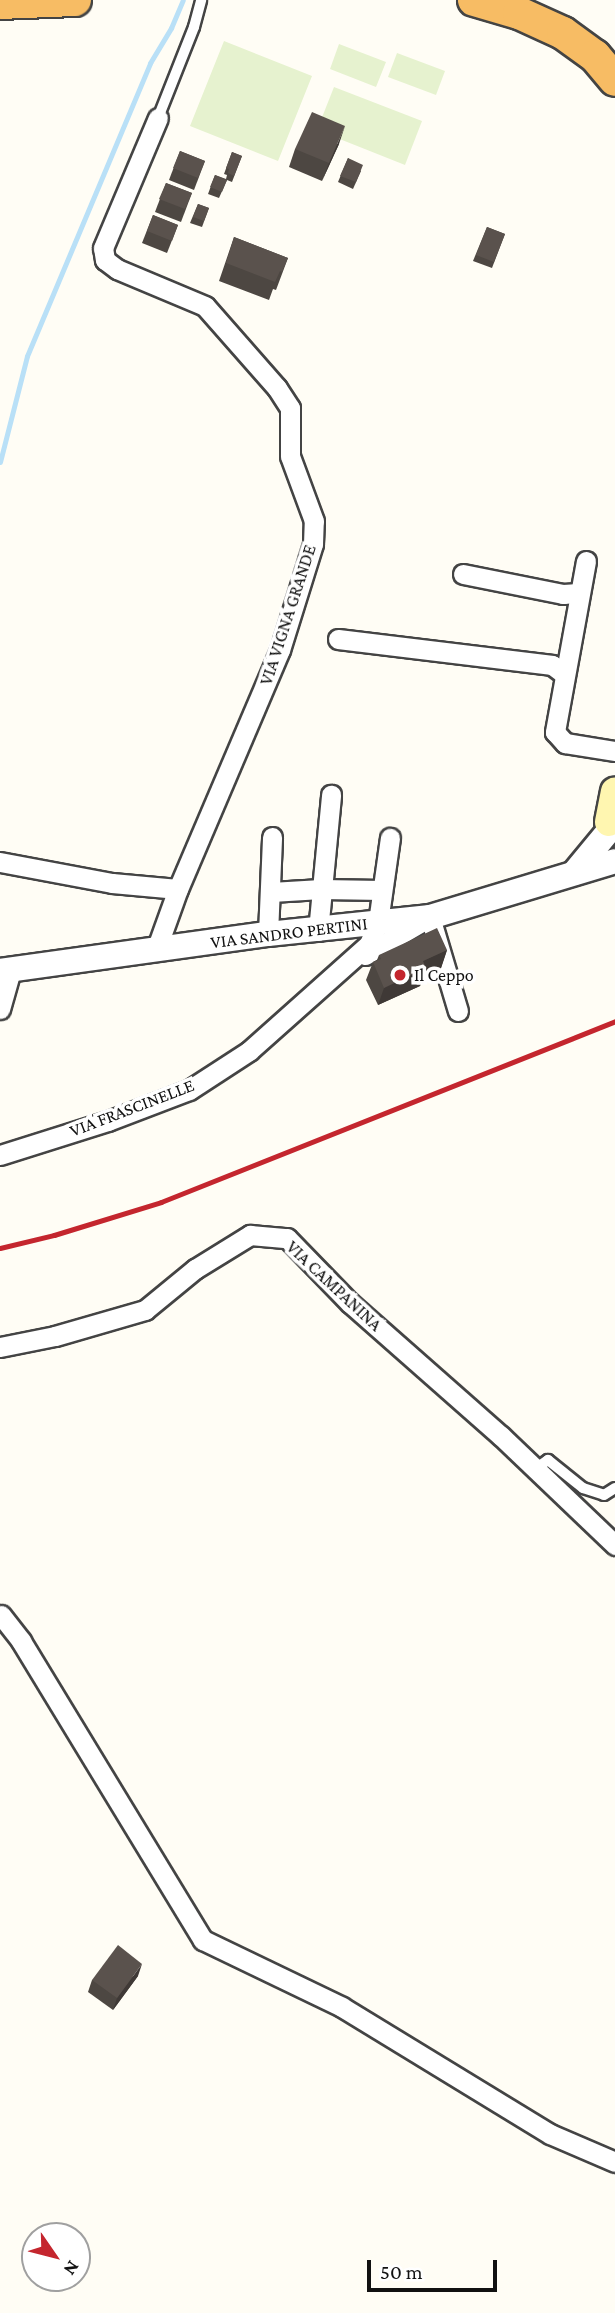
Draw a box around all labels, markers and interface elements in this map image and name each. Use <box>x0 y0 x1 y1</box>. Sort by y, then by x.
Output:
street label: VIA VIGNA GRANDE <box>255 542 321 688</box>
street label: VIA SANDRO PERTINI <box>209 913 369 953</box>
place label: Il Ceppo <box>414 964 474 986</box>
marker: Il Ceppo <box>392 967 408 983</box>
street label: VIA FRASCINELLE <box>67 1074 197 1142</box>
street label: VIA CAMPANINA <box>282 1236 386 1336</box>
north arrow <box>21 2222 91 2292</box>
scale bar <box>370 2246 500 2290</box>
text: N <box>60 2257 84 2280</box>
text: 50 m <box>380 2260 423 2284</box>

